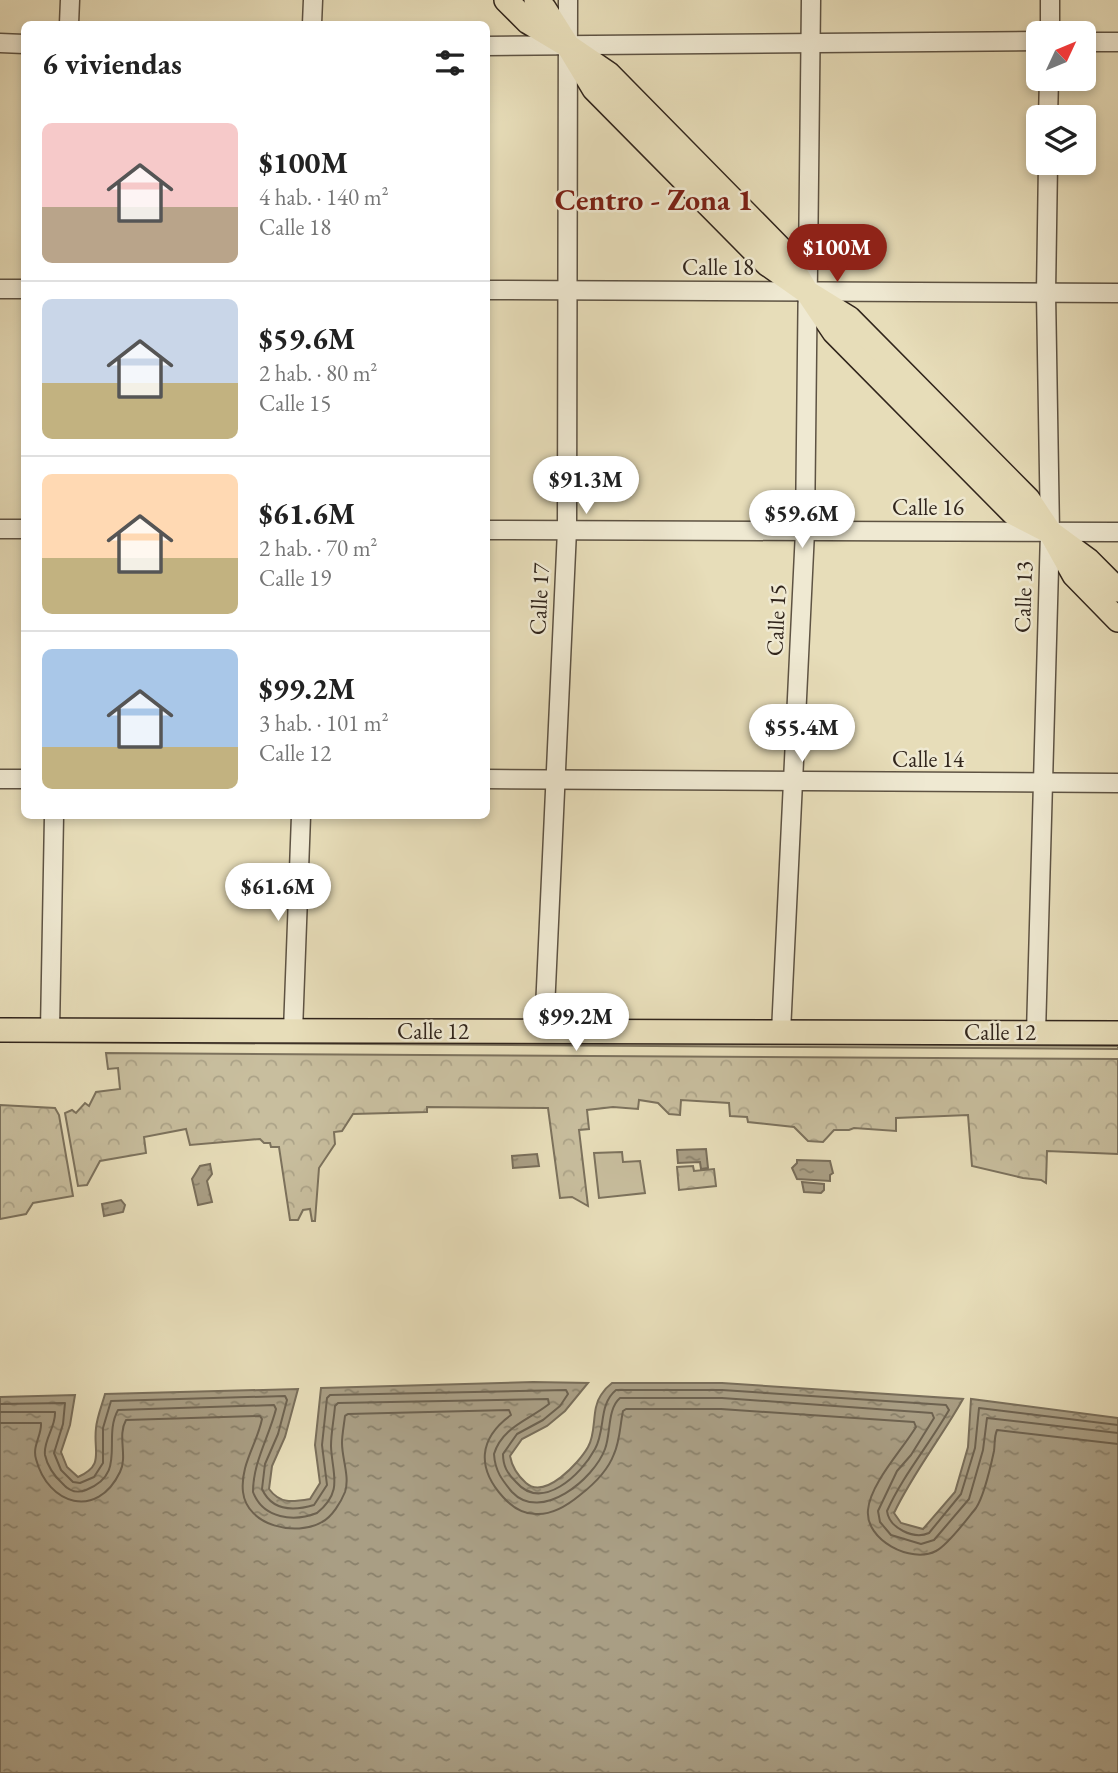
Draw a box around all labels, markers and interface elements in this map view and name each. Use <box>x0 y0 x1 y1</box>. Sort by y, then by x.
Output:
north arrow <box>1026 21 1096 91</box>
map controls <box>1026 21 1096 175</box>
text: 6 viviendas <box>42 44 182 83</box>
icon: filters <box>431 44 469 82</box>
button: layers <box>1026 105 1096 175</box>
text: $100M <box>259 143 348 182</box>
icon: home <box>98 151 182 235</box>
district label: Centro - Zona 1 <box>555 180 753 219</box>
text: 4 hab. · 140 m² <box>259 182 389 212</box>
text: Calle 18 <box>259 212 331 242</box>
pin: $100M <box>788 224 886 284</box>
text: $100M <box>803 232 871 262</box>
street label: Calle 18 <box>682 252 754 282</box>
text: $59.6M <box>259 319 355 358</box>
icon: home <box>98 327 182 411</box>
text: 2 hab. · 80 m² <box>259 358 378 388</box>
text: Calle 15 <box>259 388 331 418</box>
pin: $91.3M <box>529 456 643 516</box>
text: $91.3M <box>549 464 623 494</box>
pin: $59.6M <box>745 490 859 550</box>
street label: Calle 16 <box>892 492 964 522</box>
text: $61.6M <box>259 494 355 533</box>
text: $59.6M <box>765 498 839 528</box>
icon: home <box>98 502 182 586</box>
text: 2 hab. · 70 m² <box>259 533 378 563</box>
street label: Calle 13 <box>1007 560 1039 634</box>
street label: Calle 17 <box>522 561 556 636</box>
text: Calle 19 <box>259 563 331 593</box>
street label: Calle 15 <box>759 583 793 657</box>
text: $99.2M <box>259 669 355 708</box>
icon: home <box>98 677 182 761</box>
pin: $55.4M <box>745 704 859 764</box>
text: 3 hab. · 101 m² <box>259 708 389 738</box>
text: $55.4M <box>765 712 839 742</box>
text: Calle 12 <box>259 738 331 768</box>
street label: Calle 14 <box>892 744 965 774</box>
pin: $61.6M <box>221 864 335 923</box>
text: $61.6M <box>241 871 315 901</box>
pin: $99.2M <box>519 993 633 1053</box>
text: $99.2M <box>539 1001 613 1031</box>
street label: Calle 12 <box>397 1016 469 1046</box>
street label: Calle 12 <box>964 1017 1036 1047</box>

